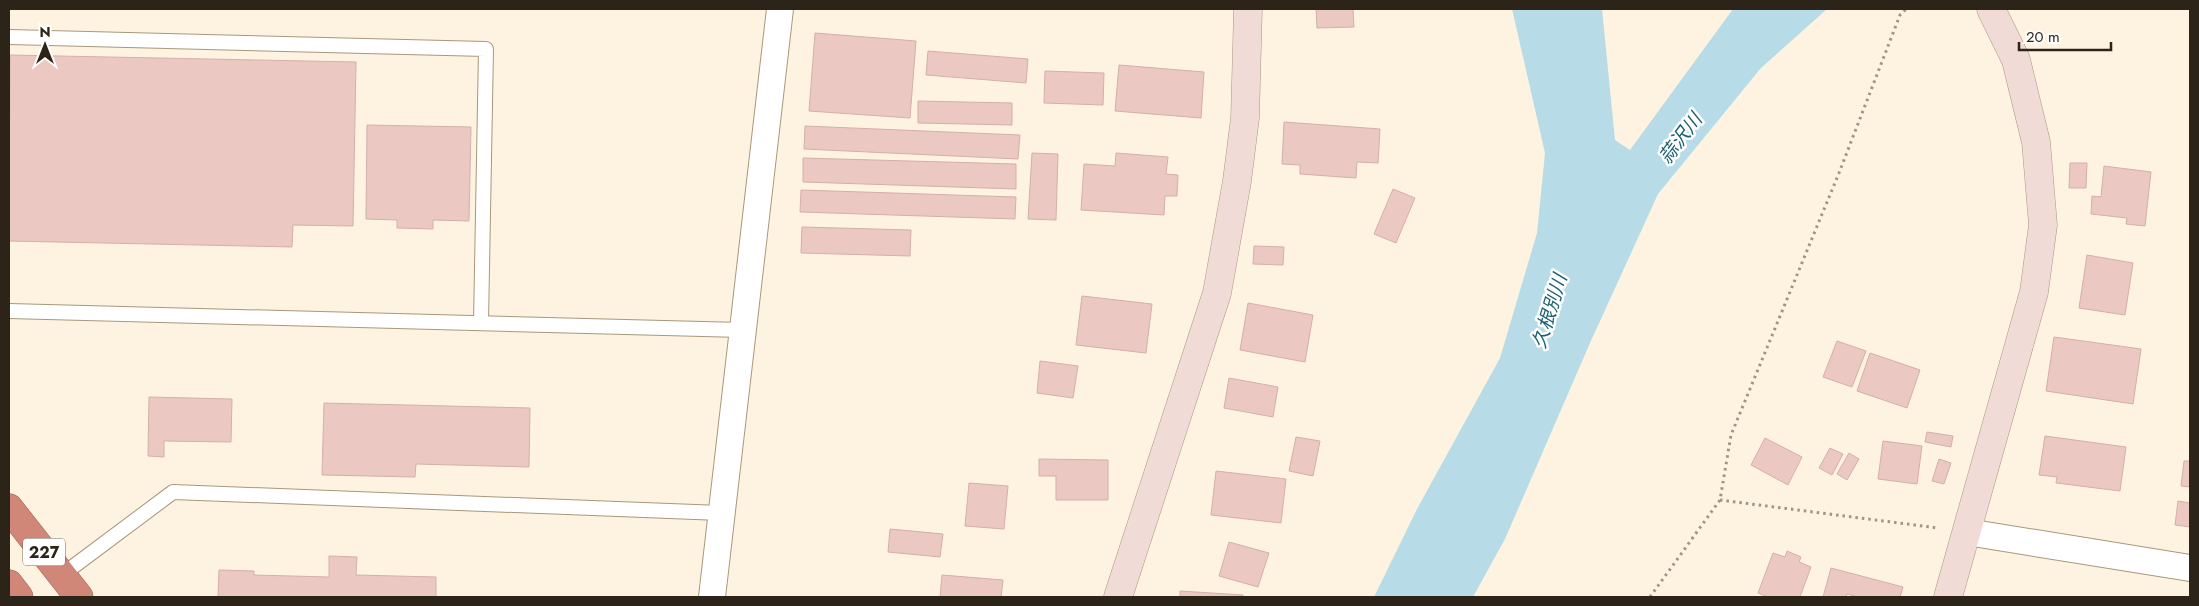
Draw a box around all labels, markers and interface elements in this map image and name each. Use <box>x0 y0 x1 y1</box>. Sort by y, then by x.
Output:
north arrow <box>20 20 70 70</box>
scale bar <box>2019 20 2112 52</box>
text: N <box>39 22 51 42</box>
text: 20 m <box>2026 26 2060 48</box>
water label: 蒜沢川 <box>1652 106 1710 169</box>
water label: 久根別川 <box>1525 269 1574 351</box>
road number: 227 <box>23 538 65 566</box>

